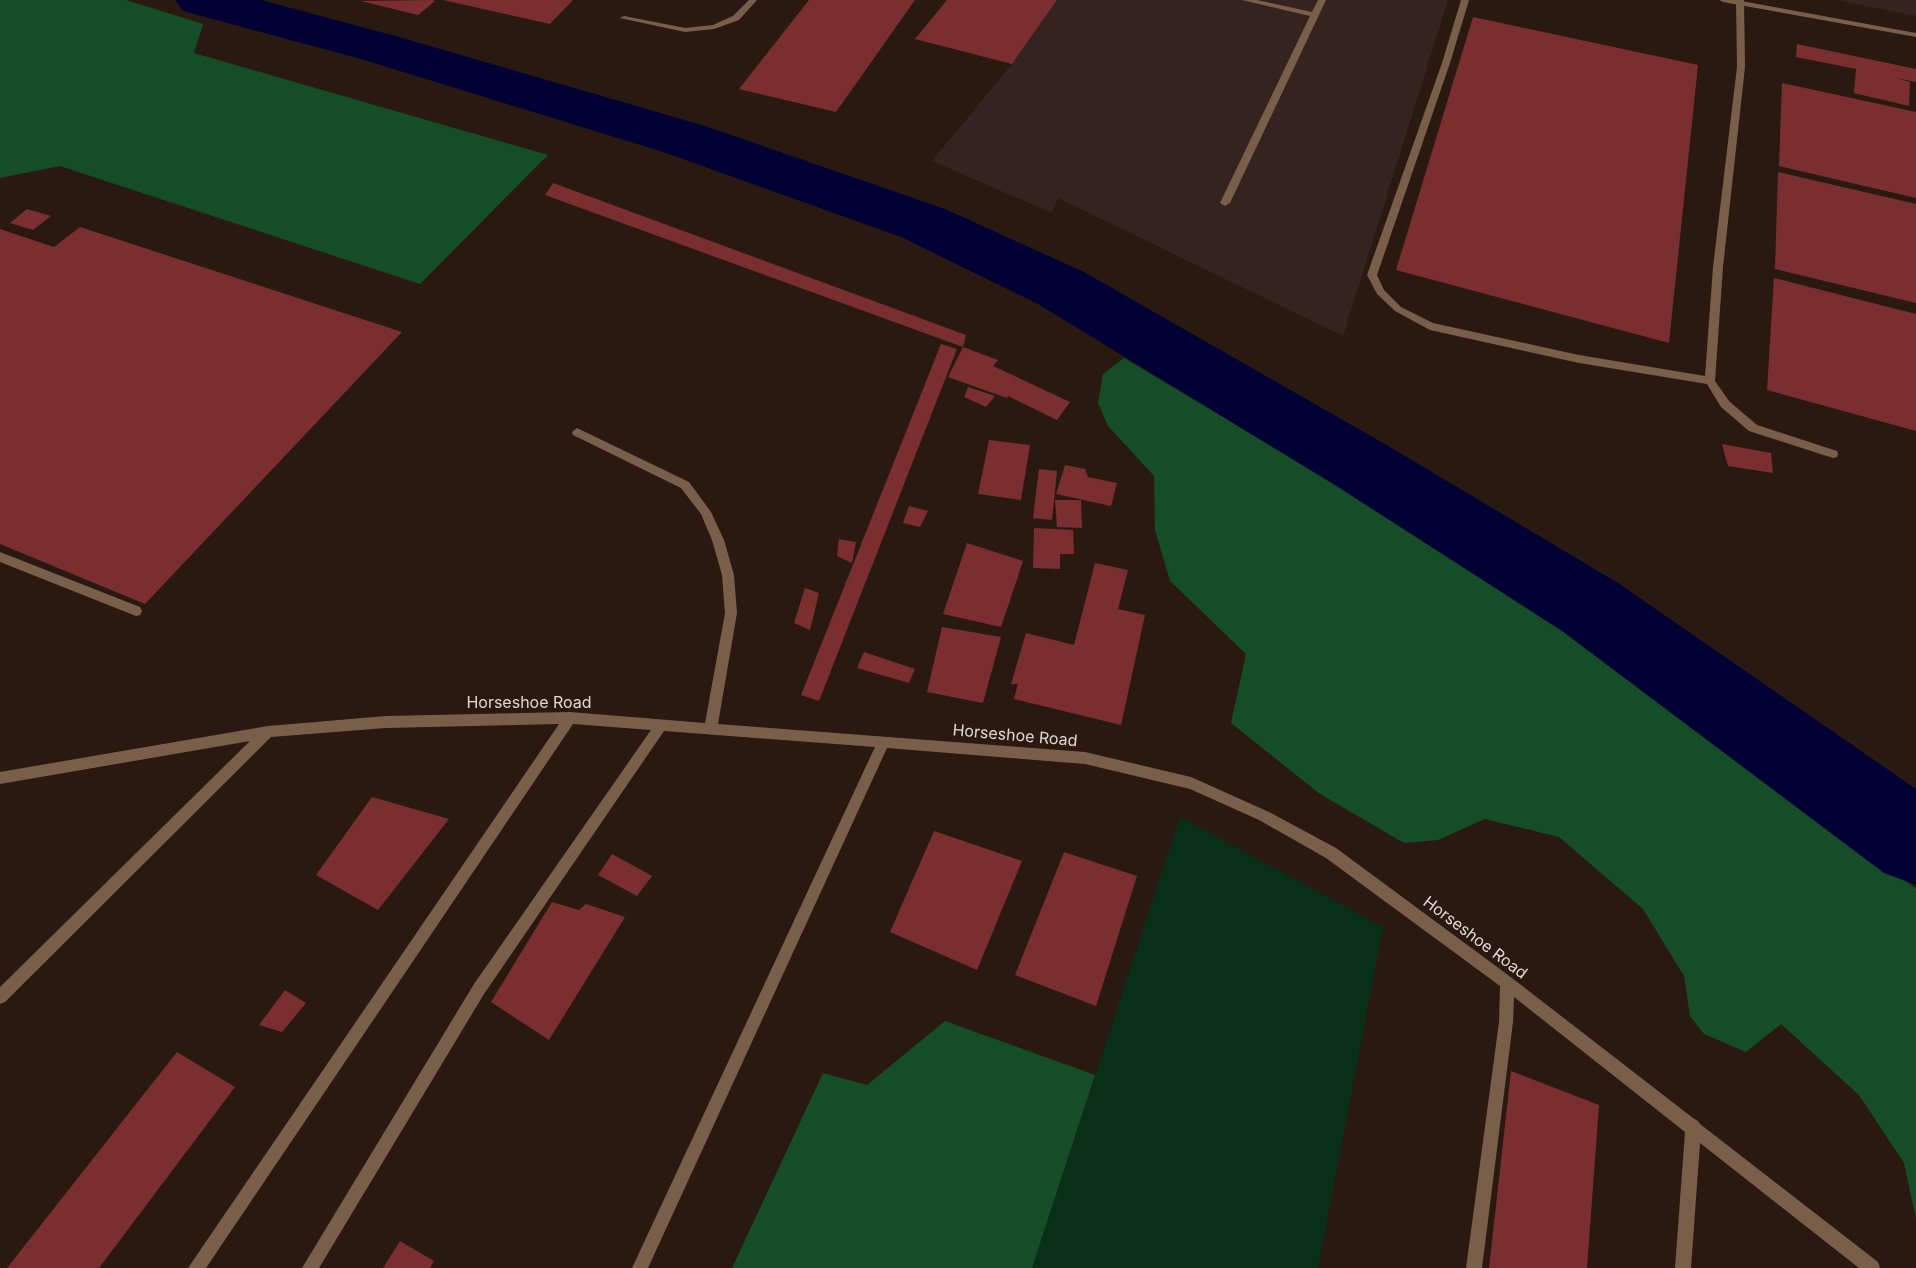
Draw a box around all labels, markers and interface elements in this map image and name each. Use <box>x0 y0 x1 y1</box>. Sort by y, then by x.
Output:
street label: Horseshoe Road <box>466 693 592 713</box>
street label: Horseshoe Road <box>952 721 1078 751</box>
street label: Horseshoe Road <box>1419 893 1531 983</box>

